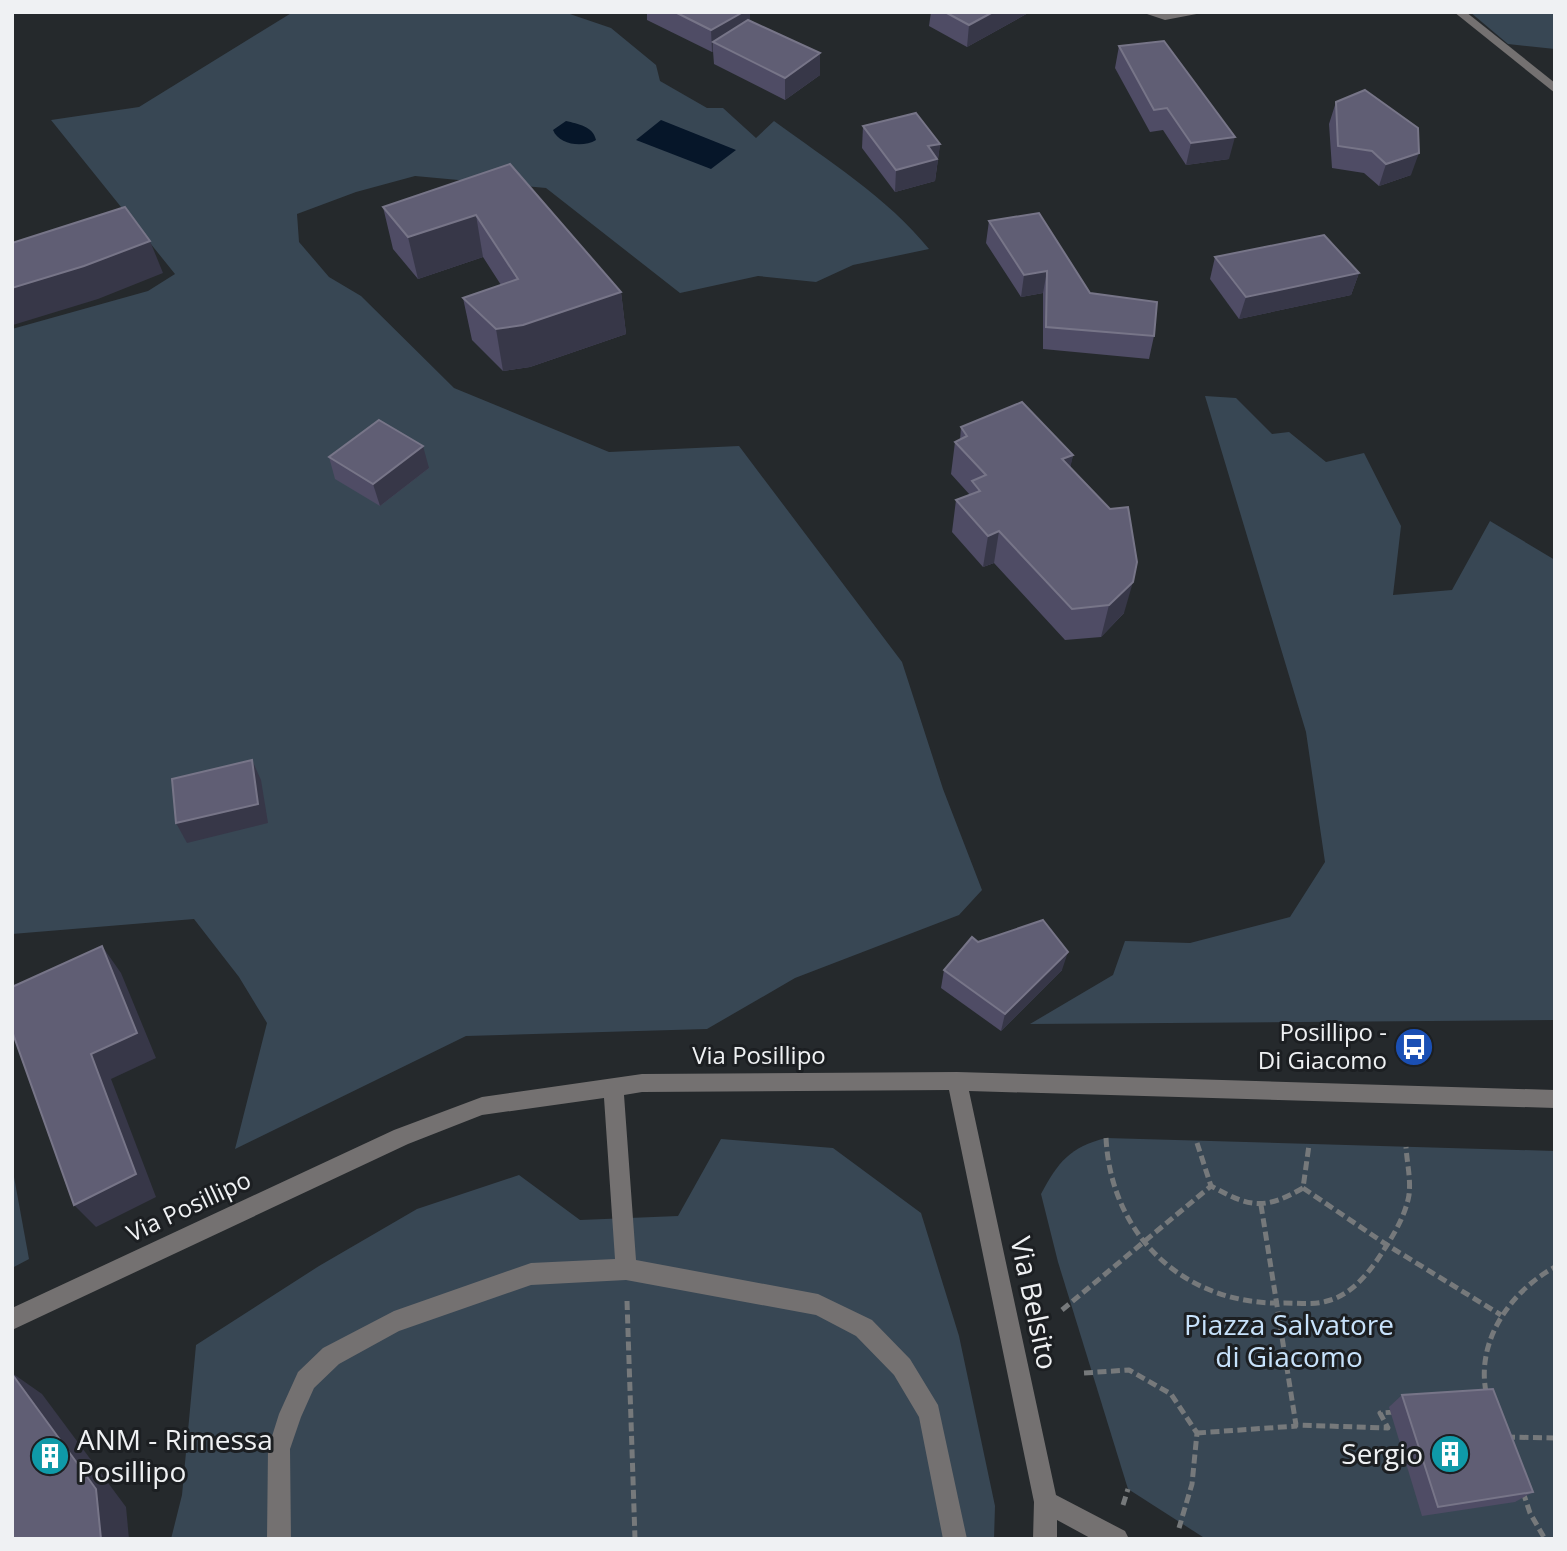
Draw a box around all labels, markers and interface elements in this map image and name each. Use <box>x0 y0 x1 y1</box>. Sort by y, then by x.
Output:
place label: Posillipo - Di Giacomo <box>1258 1015 1387 1076</box>
bus stop icon: Posillipo - Di Giacomo <box>1393 1026 1435 1068</box>
street label: Via Posillipo <box>692 1038 826 1071</box>
street label: Via Posillipo <box>121 1162 256 1249</box>
street label: Via Belsito <box>1002 1233 1068 1373</box>
park label: Piazza Salvatore di Giacomo <box>1184 1305 1394 1375</box>
place label: ANM - Rimessa Posillipo <box>77 1420 273 1490</box>
building icon: Sergio <box>1429 1433 1471 1475</box>
place label: Sergio <box>1341 1434 1423 1472</box>
building icon: ANM - Rimessa Posillipo <box>29 1435 71 1477</box>

